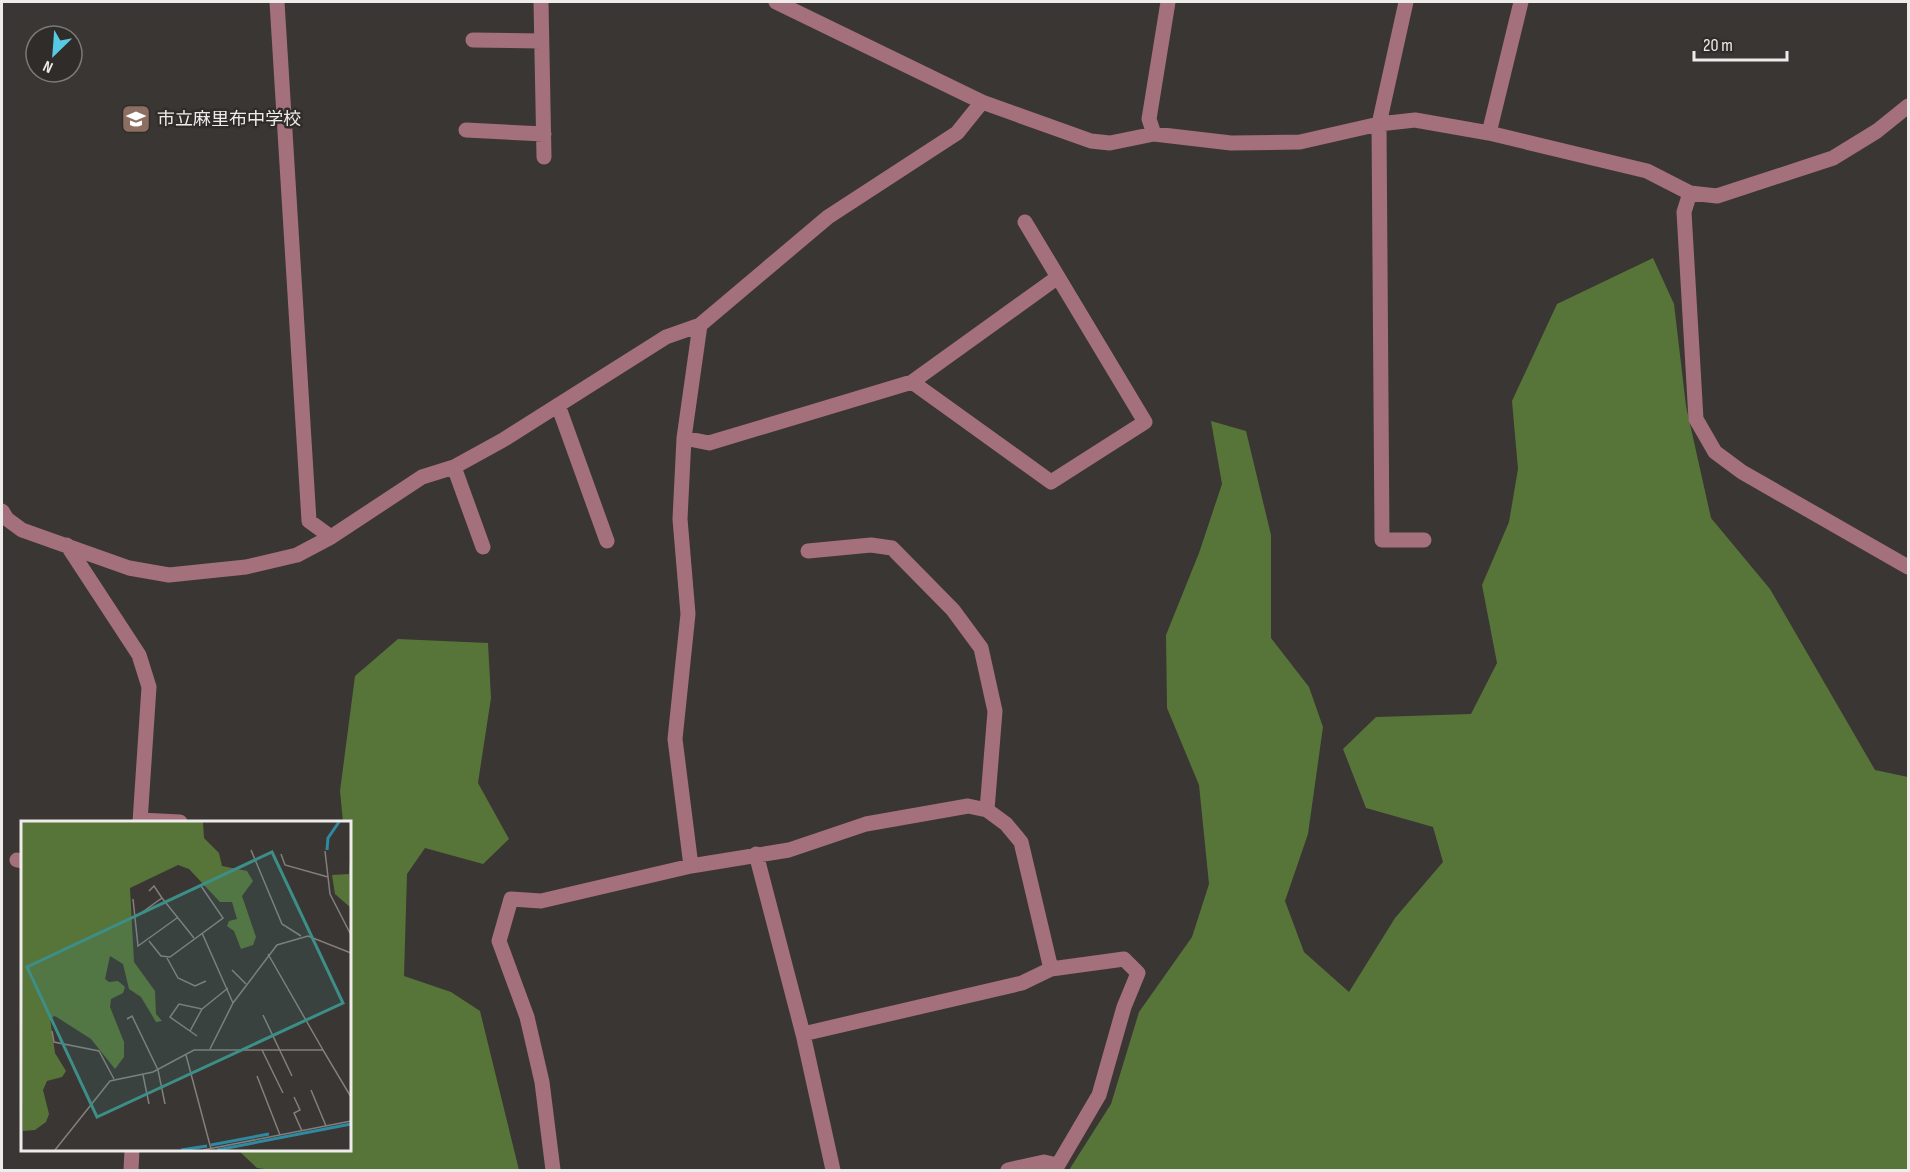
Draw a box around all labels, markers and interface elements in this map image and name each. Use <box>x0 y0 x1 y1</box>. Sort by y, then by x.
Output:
north arrow <box>24 24 84 84</box>
scale bar <box>1694 24 1787 62</box>
text: 20 m <box>1703 35 1733 56</box>
text: N <box>40 56 56 77</box>
school or university icon: 市立麻里布中学校 <box>120 103 152 135</box>
place label: 市立麻里布中学校 <box>157 109 301 130</box>
inset map <box>21 821 351 1151</box>

